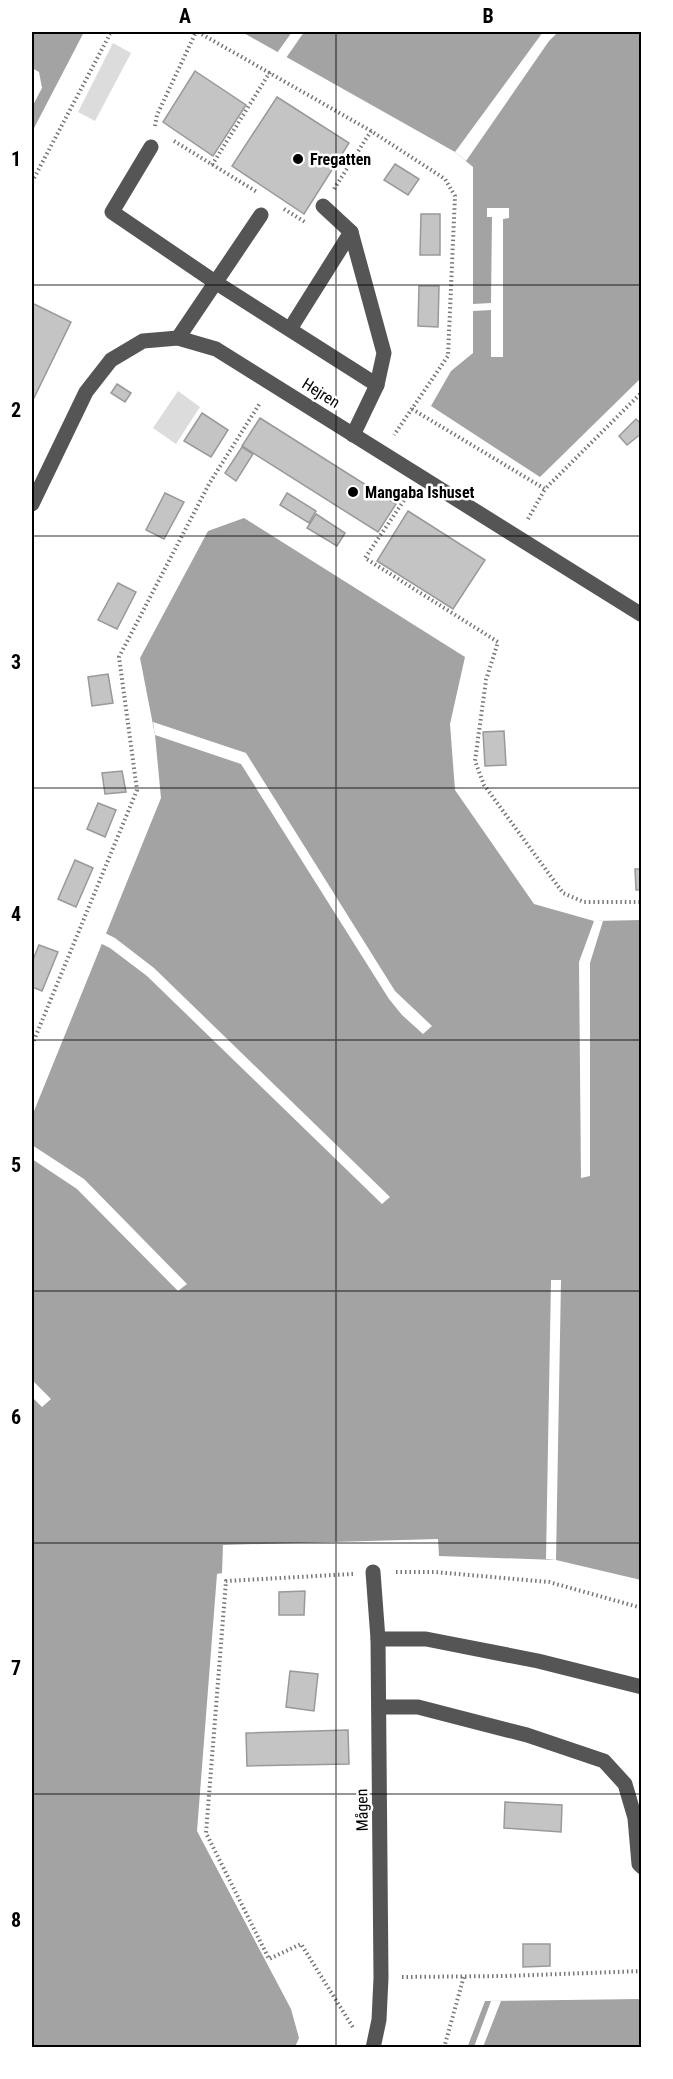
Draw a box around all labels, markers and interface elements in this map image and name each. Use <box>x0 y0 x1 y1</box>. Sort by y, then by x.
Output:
text: A <box>179 4 191 28</box>
text: B <box>482 4 494 28</box>
text: 1 <box>11 147 21 171</box>
place label: Fregatten <box>310 150 371 169</box>
marker: Fregatten <box>291 152 305 166</box>
street label: Hejren <box>299 374 343 412</box>
text: 2 <box>11 398 21 422</box>
place label: Mangaba Ishuset <box>365 483 475 502</box>
marker: Mangaba Ishuset <box>346 485 360 499</box>
text: 3 <box>11 650 21 674</box>
text: 4 <box>11 902 21 926</box>
text: 5 <box>11 1153 21 1177</box>
text: 6 <box>11 1405 21 1429</box>
text: 7 <box>11 1656 21 1680</box>
street label: Mågen <box>352 1788 372 1832</box>
text: 8 <box>11 1908 21 1932</box>

